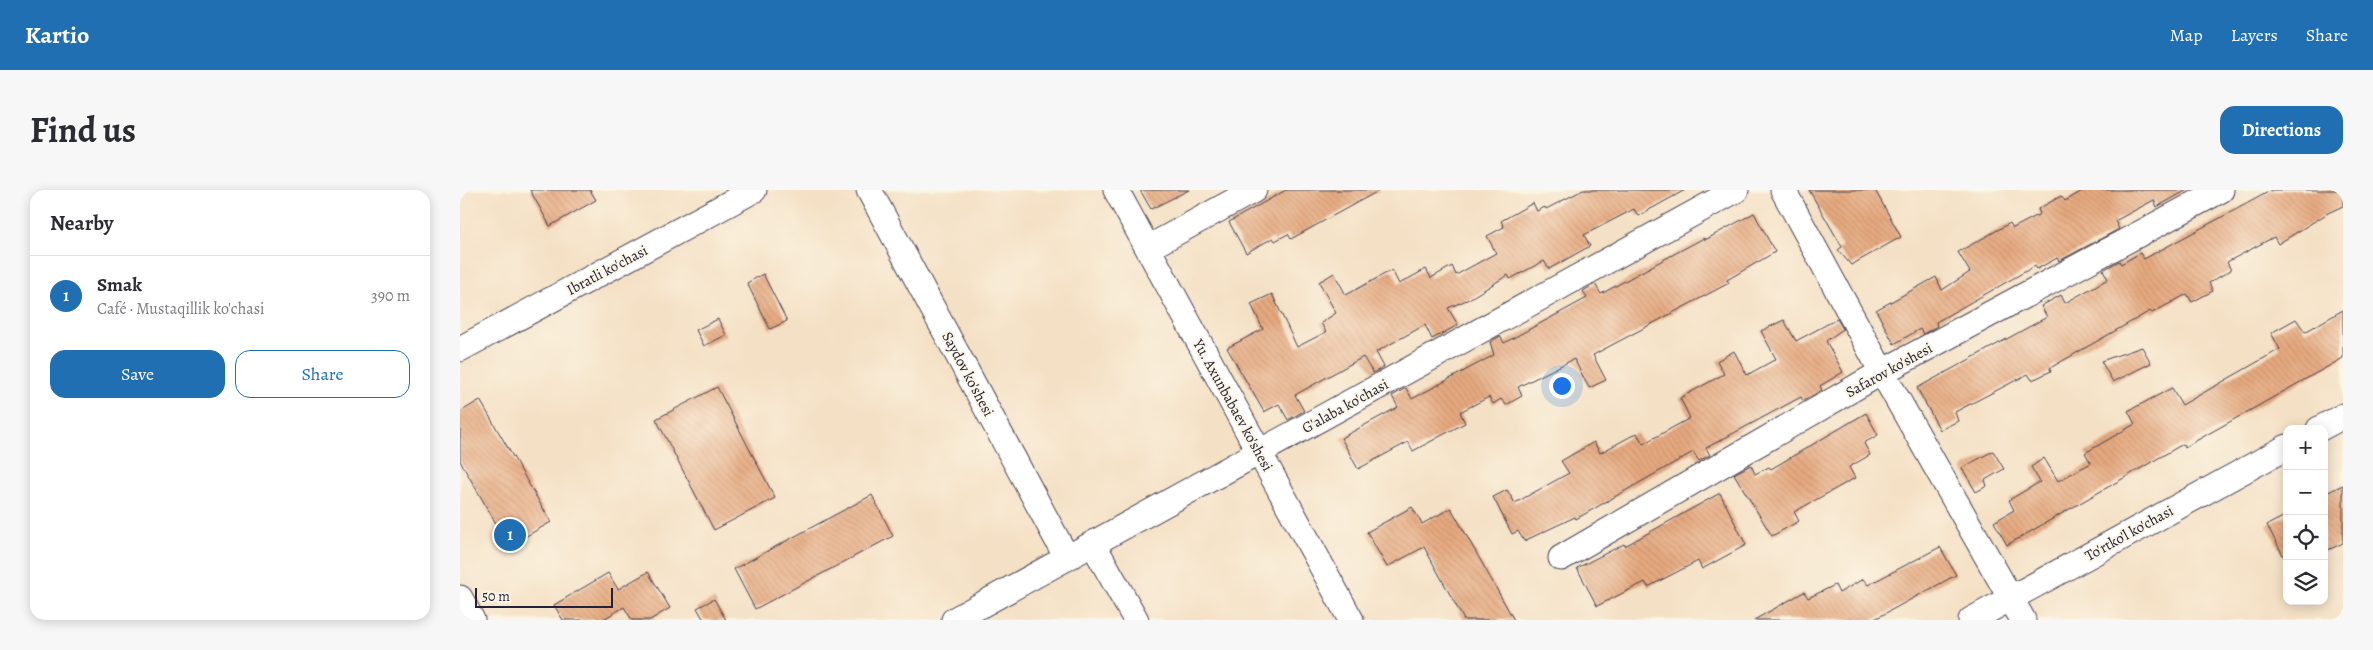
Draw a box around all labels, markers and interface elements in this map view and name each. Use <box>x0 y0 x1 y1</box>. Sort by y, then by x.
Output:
text: Kartio <box>25 19 89 51</box>
text: Map <box>2170 23 2203 47</box>
text: Layers <box>2231 23 2278 47</box>
text: Share <box>2306 23 2348 47</box>
text: Find us <box>30 106 136 154</box>
button: Directions <box>2220 106 2343 154</box>
text: Nearby <box>50 209 113 237</box>
street label: Ibratli ko'chasi <box>563 240 651 300</box>
text: Smak <box>97 272 142 298</box>
text: 1 <box>63 285 69 307</box>
text: 390 m <box>371 285 410 307</box>
text: Café · Mustaqillik ko'chasi <box>97 298 265 320</box>
street label: Saydov ko'shesi <box>937 328 999 420</box>
street label: Yu. Axunbabaev ko'shesi <box>1188 334 1278 475</box>
street label: Safarov ko'shesi <box>1842 338 1936 402</box>
button: Save <box>50 350 225 398</box>
button: Share <box>235 350 410 398</box>
your location <box>1549 373 1575 399</box>
street label: G'alaba ko'chasi <box>1298 374 1392 438</box>
map controls <box>2283 425 2328 605</box>
button: + <box>2283 425 2328 470</box>
button: − <box>2283 470 2328 515</box>
street label: To'rtko'l ko'chasi <box>2081 500 2177 566</box>
button: locate <box>2283 515 2328 560</box>
pin: 1 <box>494 516 526 554</box>
button: layers <box>2283 560 2328 605</box>
scale bar <box>475 585 612 608</box>
text: 50 m <box>482 587 510 606</box>

